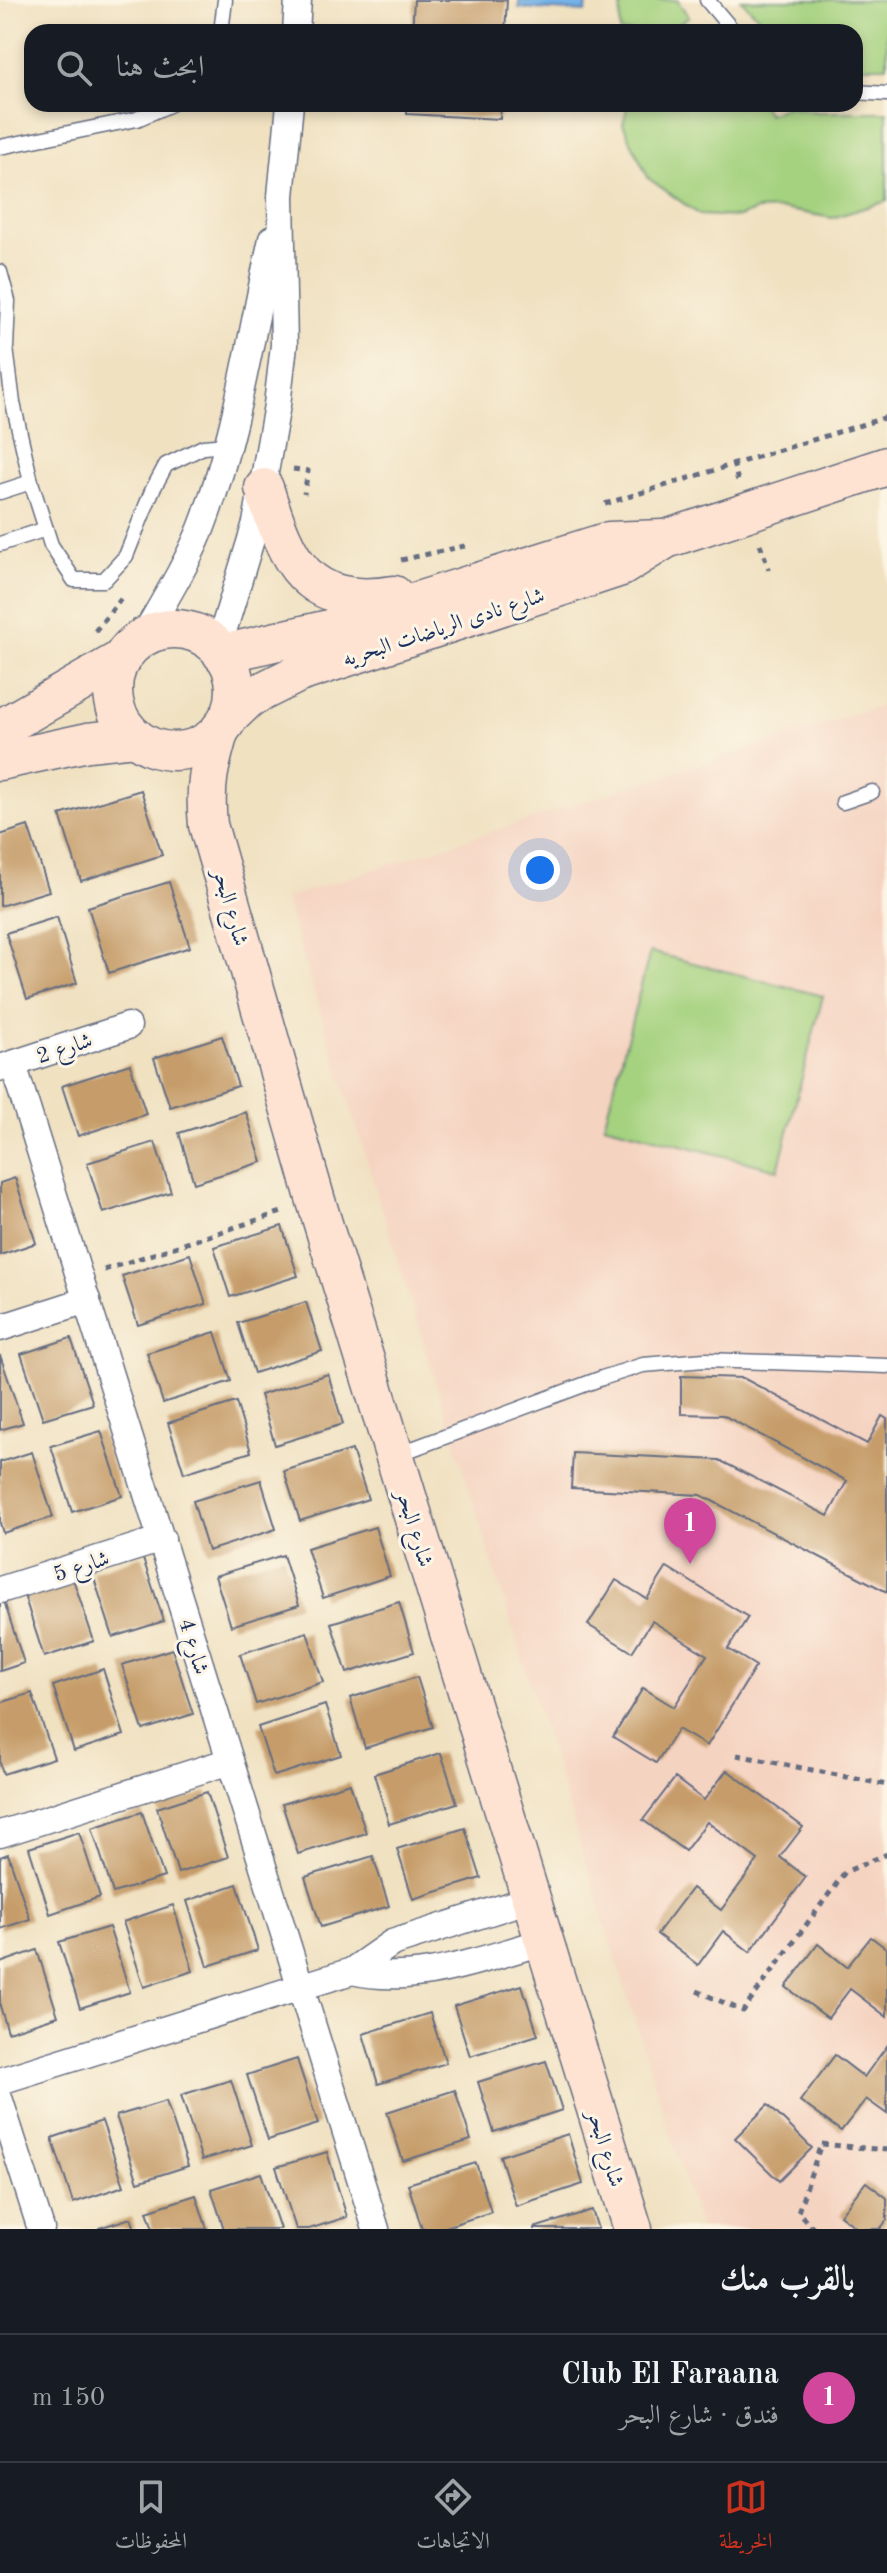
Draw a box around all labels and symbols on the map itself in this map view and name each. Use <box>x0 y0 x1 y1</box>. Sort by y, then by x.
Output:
street label: شارع نادى الرياضات البحريه <box>340 585 549 677</box>
your location <box>520 850 560 890</box>
street label: شارع البحر <box>202 864 252 950</box>
street label: شارع 2 <box>34 1030 97 1074</box>
street label: شارع البحر <box>386 1486 436 1571</box>
pin: 1 <box>664 1498 716 1564</box>
street label: شارع 5 <box>51 1548 114 1592</box>
street label: شارع 4 <box>168 1616 212 1679</box>
street label: شارع البحر <box>577 2106 627 2191</box>

